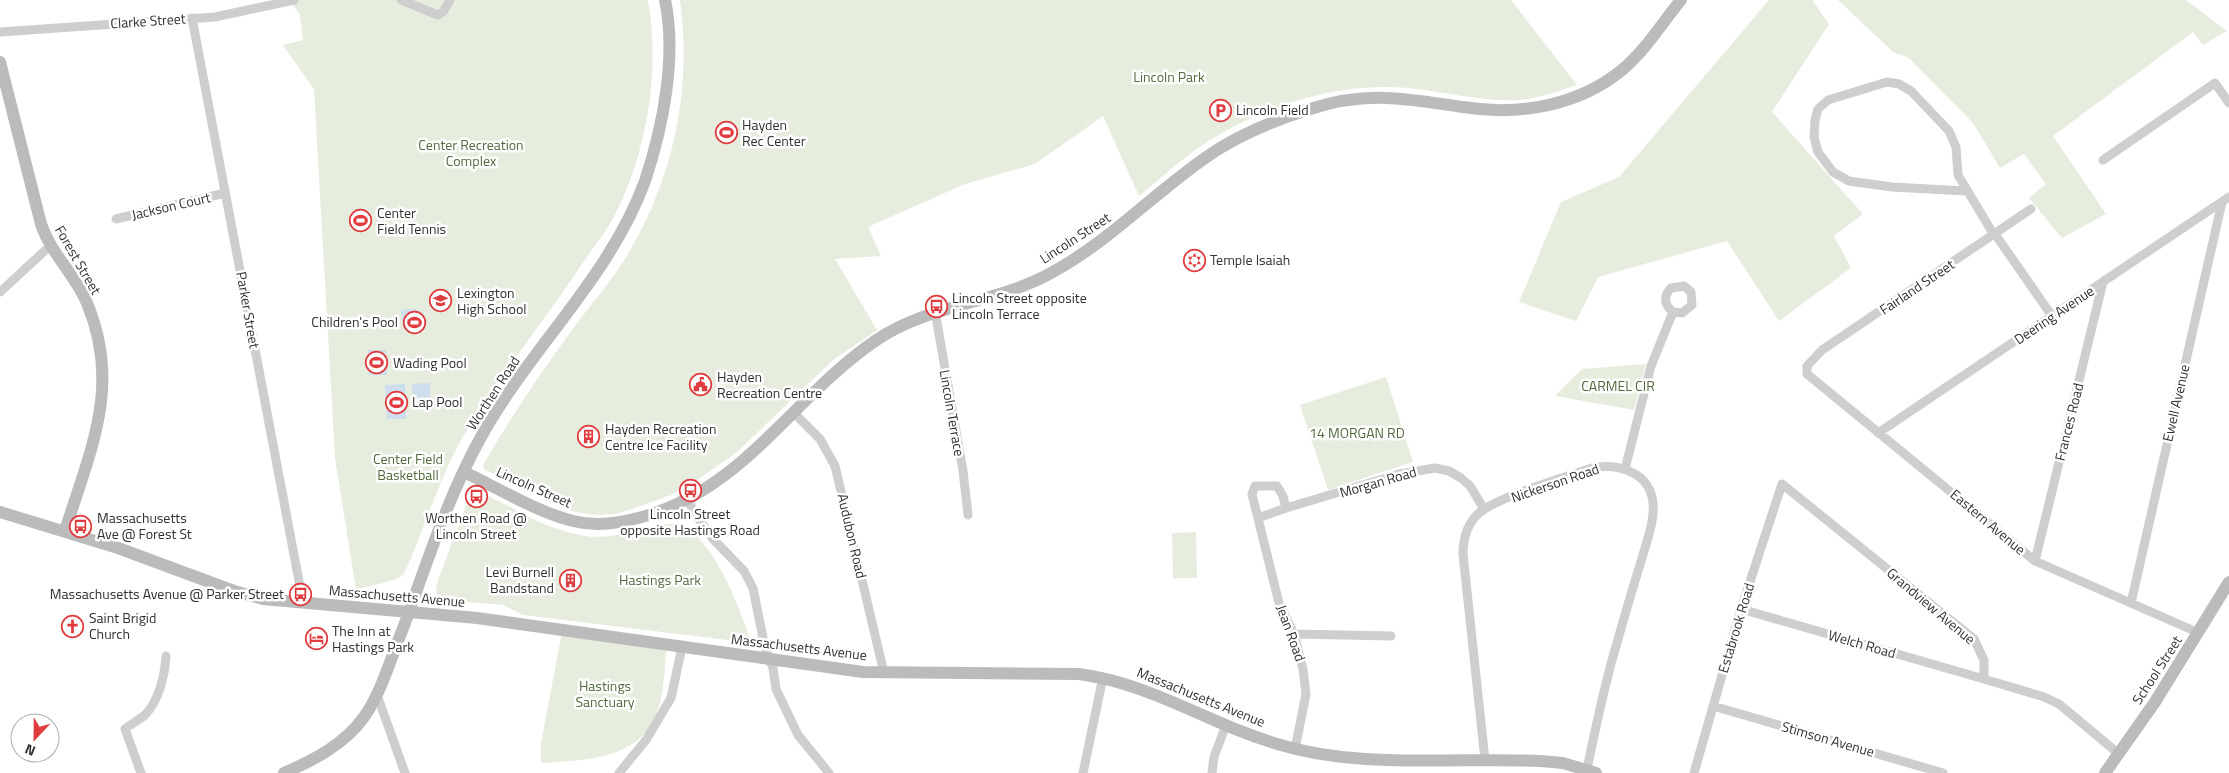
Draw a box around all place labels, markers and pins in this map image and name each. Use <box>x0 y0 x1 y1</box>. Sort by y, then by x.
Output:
parking icon: Lincoln Field <box>1208 98 1232 122</box>
place label: Lincoln Field <box>1236 99 1309 120</box>
place label: Hayden Rec Center <box>742 114 806 151</box>
sports icon: Hayden Rec Center <box>714 121 738 145</box>
place label: Center Field Tennis <box>377 202 446 239</box>
sports icon: Center Field Tennis <box>349 209 373 233</box>
synagogue icon: Temple Isaiah <box>1182 248 1206 272</box>
place label: Temple Isaiah <box>1210 249 1290 270</box>
place label: Lexington High School <box>457 282 527 319</box>
place label: Lincoln Street opposite Lincoln Terrace <box>952 287 1087 324</box>
school or university icon: Lexington High School <box>429 289 453 313</box>
bus stop icon: Lincoln Street opposite Lincoln Terrace <box>924 294 948 318</box>
sports icon: Children's Pool <box>402 310 426 334</box>
place label: Children's Pool <box>311 311 398 332</box>
sports icon: Wading Pool <box>365 351 389 375</box>
place label: Wading Pool <box>393 352 467 373</box>
place label: Hayden Recreation Centre <box>717 366 822 403</box>
public building icon: Hayden Recreation Centre <box>689 373 713 397</box>
sports icon: Lap Pool <box>384 390 408 414</box>
place label: Lap Pool <box>412 391 462 412</box>
place label: Hayden Recreation Centre Ice Facility <box>605 418 716 455</box>
building icon: Hayden Recreation Centre Ice Facility <box>577 425 601 449</box>
bus stop icon: Lincoln Street opposite Hastings Road <box>678 479 702 503</box>
bus stop icon: Worthen Road @ Lincoln Street <box>464 484 488 508</box>
place label: Lincoln Street opposite Hastings Road <box>620 503 760 540</box>
place label: Massachusetts Ave @ Forest St <box>97 507 192 544</box>
place label: Worthen Road @ Lincoln Street <box>425 507 527 544</box>
bus stop icon: Massachusetts Ave @ Forest St <box>69 514 93 538</box>
place label: Levi Burnell Bandstand <box>486 561 554 598</box>
building icon: Levi Burnell Bandstand <box>558 568 582 592</box>
bus stop icon: Massachusetts Avenue @ Parker Street <box>288 582 312 606</box>
place label: Massachusetts Avenue @ Parker Street <box>50 583 284 604</box>
place label: Saint Brigid Church <box>89 607 156 644</box>
church icon: Saint Brigid Church <box>61 614 85 638</box>
place label: The Inn at Hastings Park <box>332 620 414 657</box>
hotel icon: The Inn at Hastings Park <box>304 627 328 651</box>

